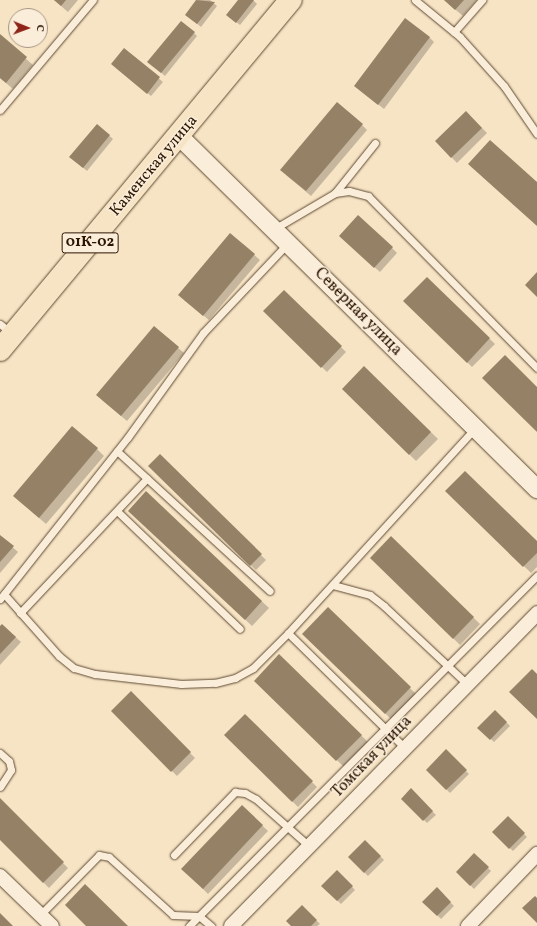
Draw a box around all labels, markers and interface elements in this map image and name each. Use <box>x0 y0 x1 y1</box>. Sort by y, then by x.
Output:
north arrow <box>8 8 48 48</box>
text: С <box>32 25 47 32</box>
street label: Каменская улица <box>106 111 202 221</box>
road number: 01К-02 <box>61 230 119 256</box>
street label: Северная улица <box>310 264 406 360</box>
street label: Томская улица <box>328 712 416 802</box>

